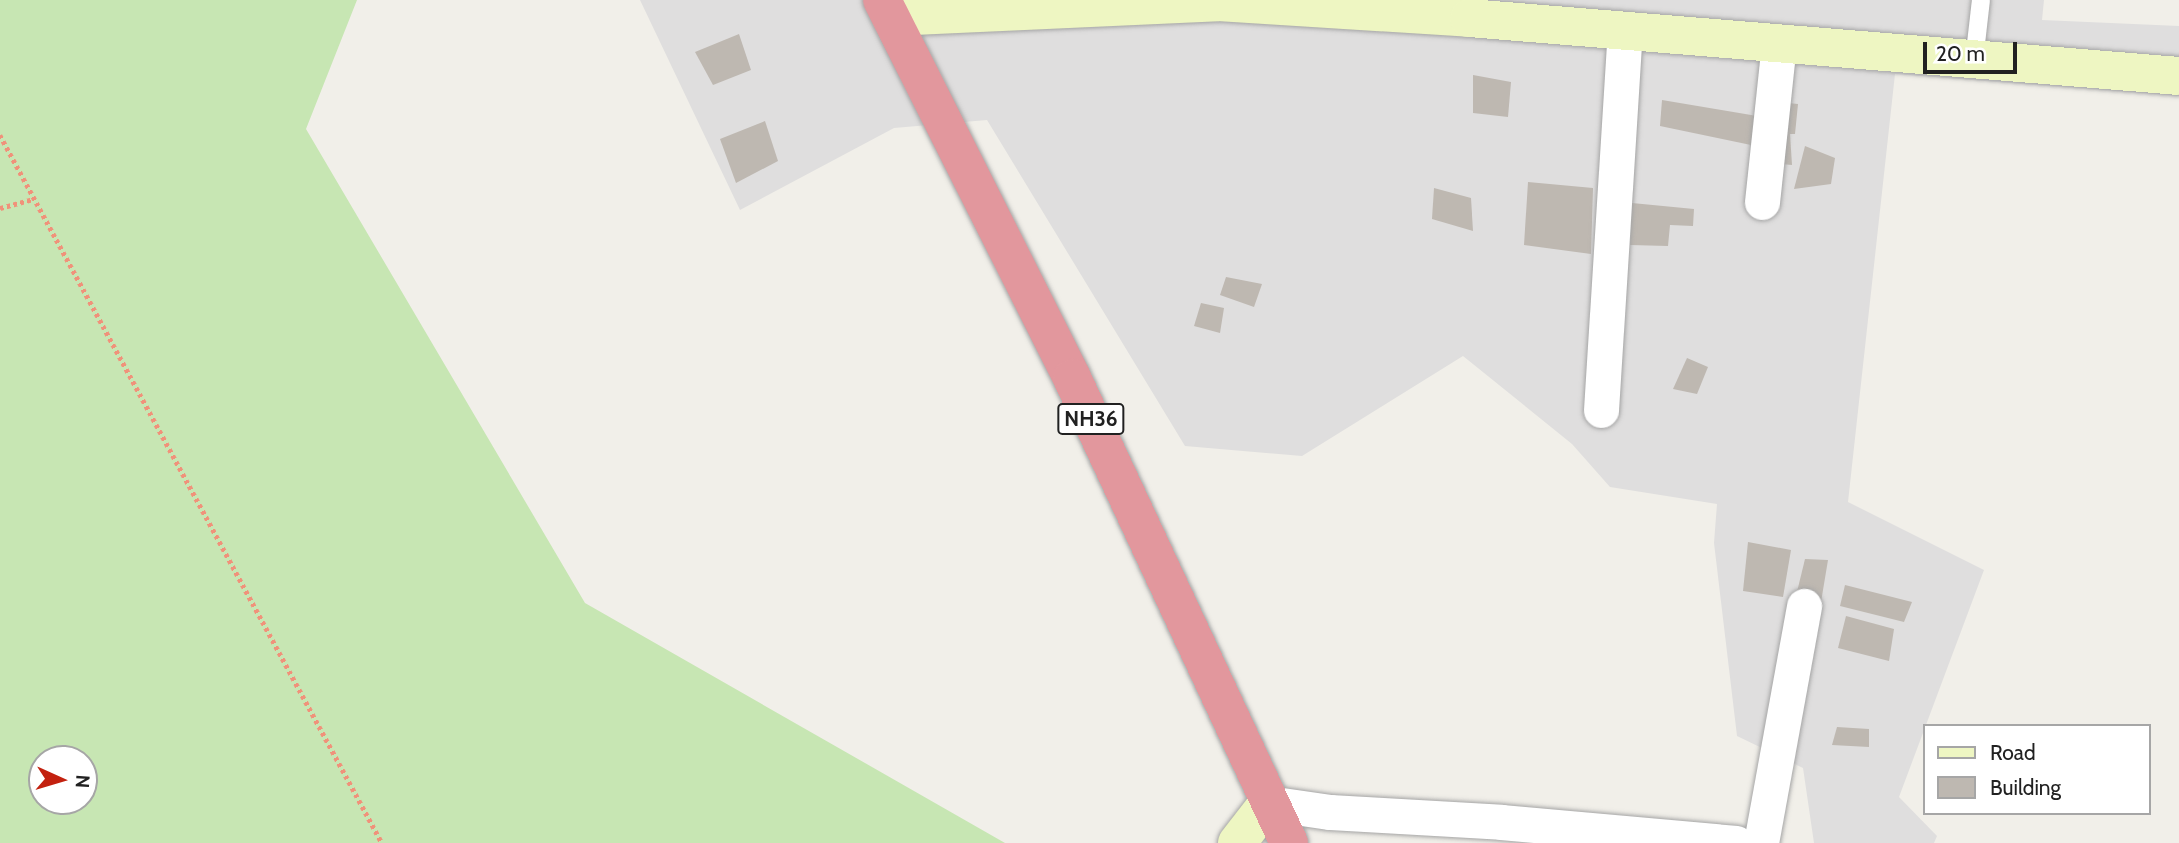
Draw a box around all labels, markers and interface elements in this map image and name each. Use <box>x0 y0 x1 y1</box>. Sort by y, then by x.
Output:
scale bar <box>1927 28 2022 72</box>
text: 20 m <box>1936 41 1985 66</box>
road number: NH36 <box>1056 402 1126 436</box>
legend <box>1924 724 2151 815</box>
text: Road <box>1990 740 2036 765</box>
north arrow <box>28 745 98 815</box>
text: N <box>71 774 94 789</box>
text: Building <box>1990 775 2061 800</box>

